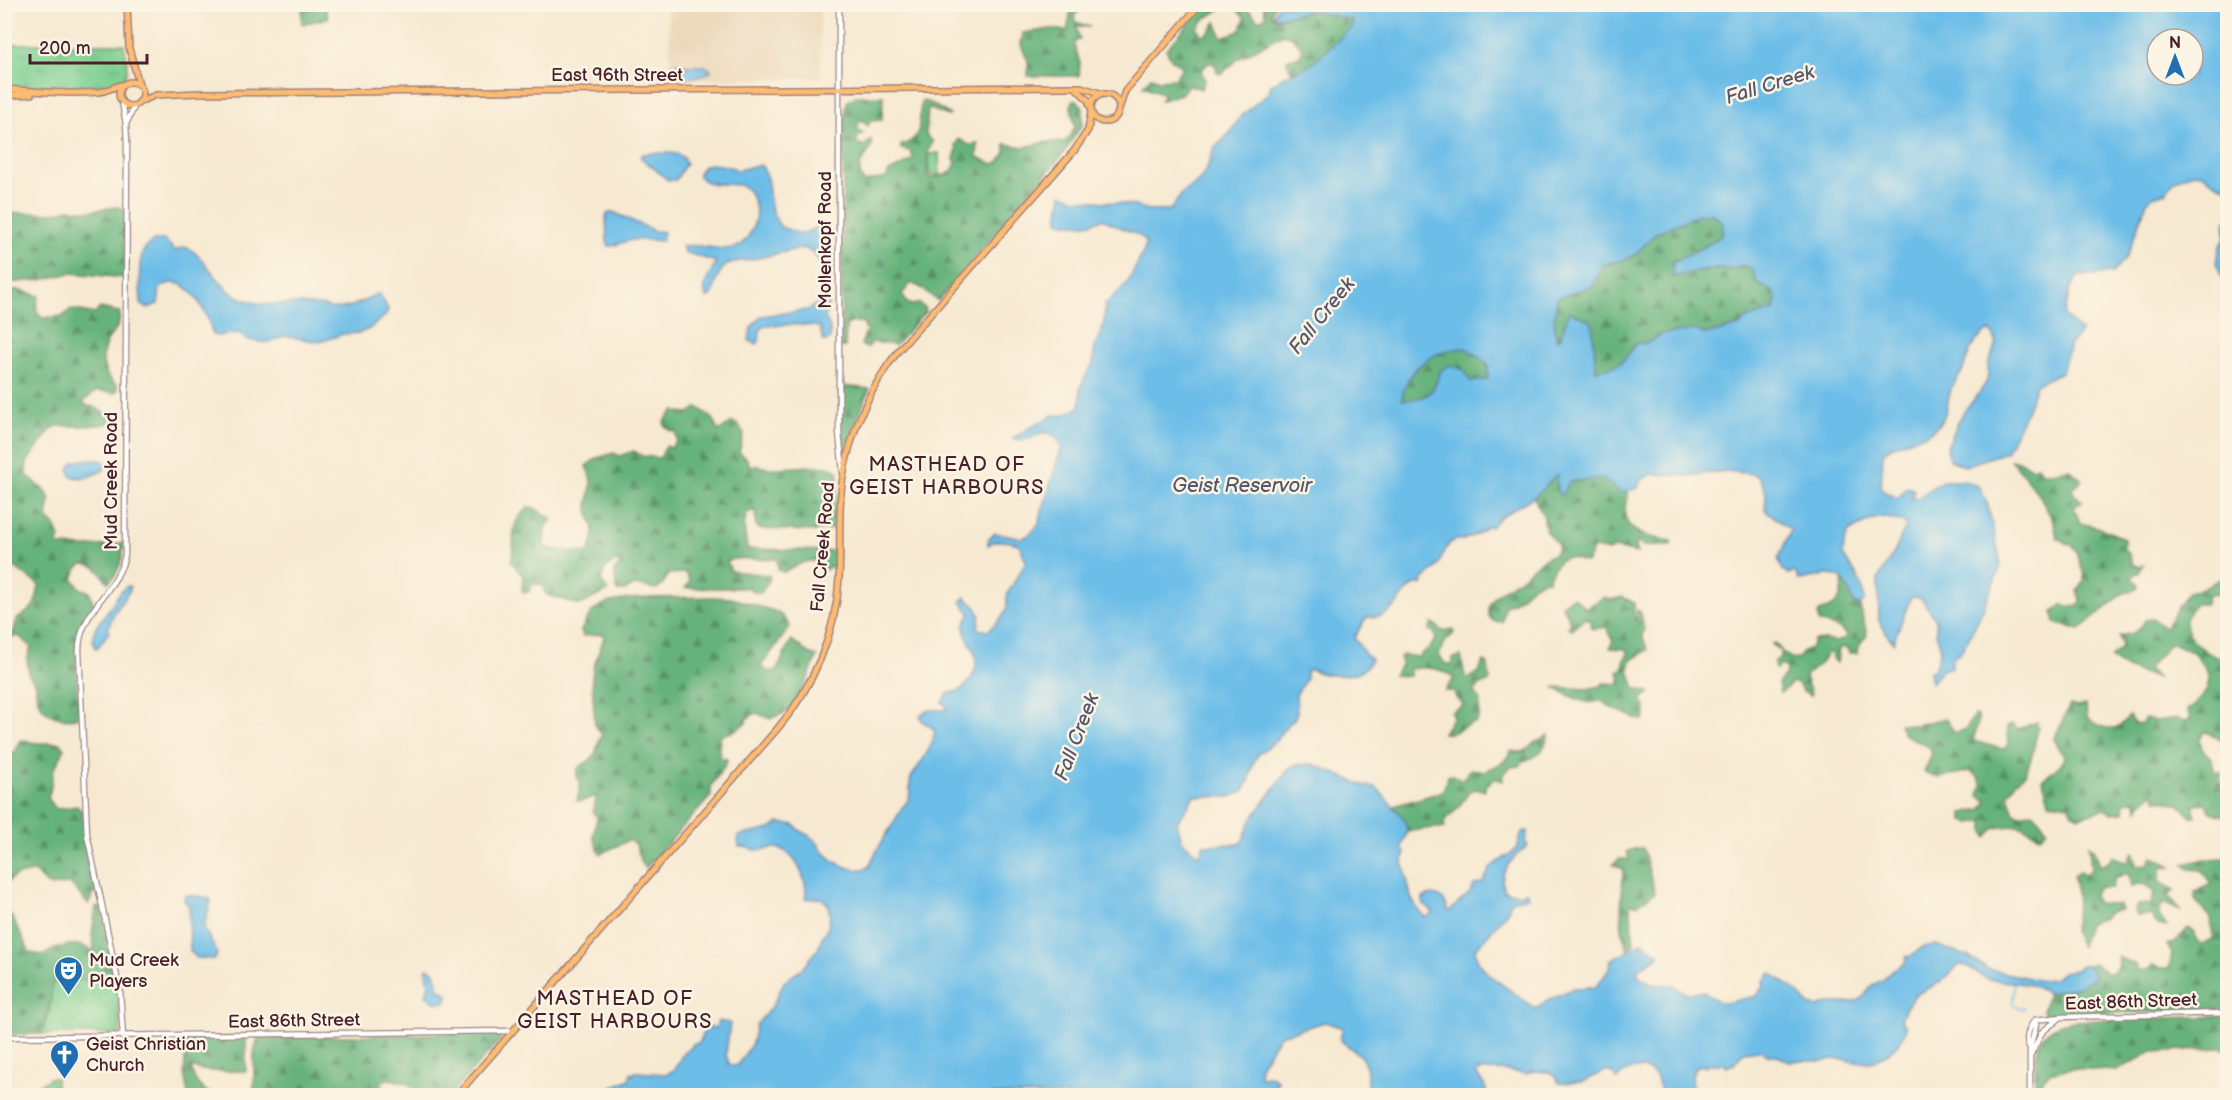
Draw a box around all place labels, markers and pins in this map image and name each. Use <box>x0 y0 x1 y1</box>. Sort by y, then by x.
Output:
place label: Mud Creek Players <box>89 950 179 992</box>
theatre icon: Mud Creek Players <box>52 954 84 996</box>
place label: Geist Christian Church <box>86 1034 206 1076</box>
church icon: Geist Christian Church <box>49 1038 81 1080</box>

